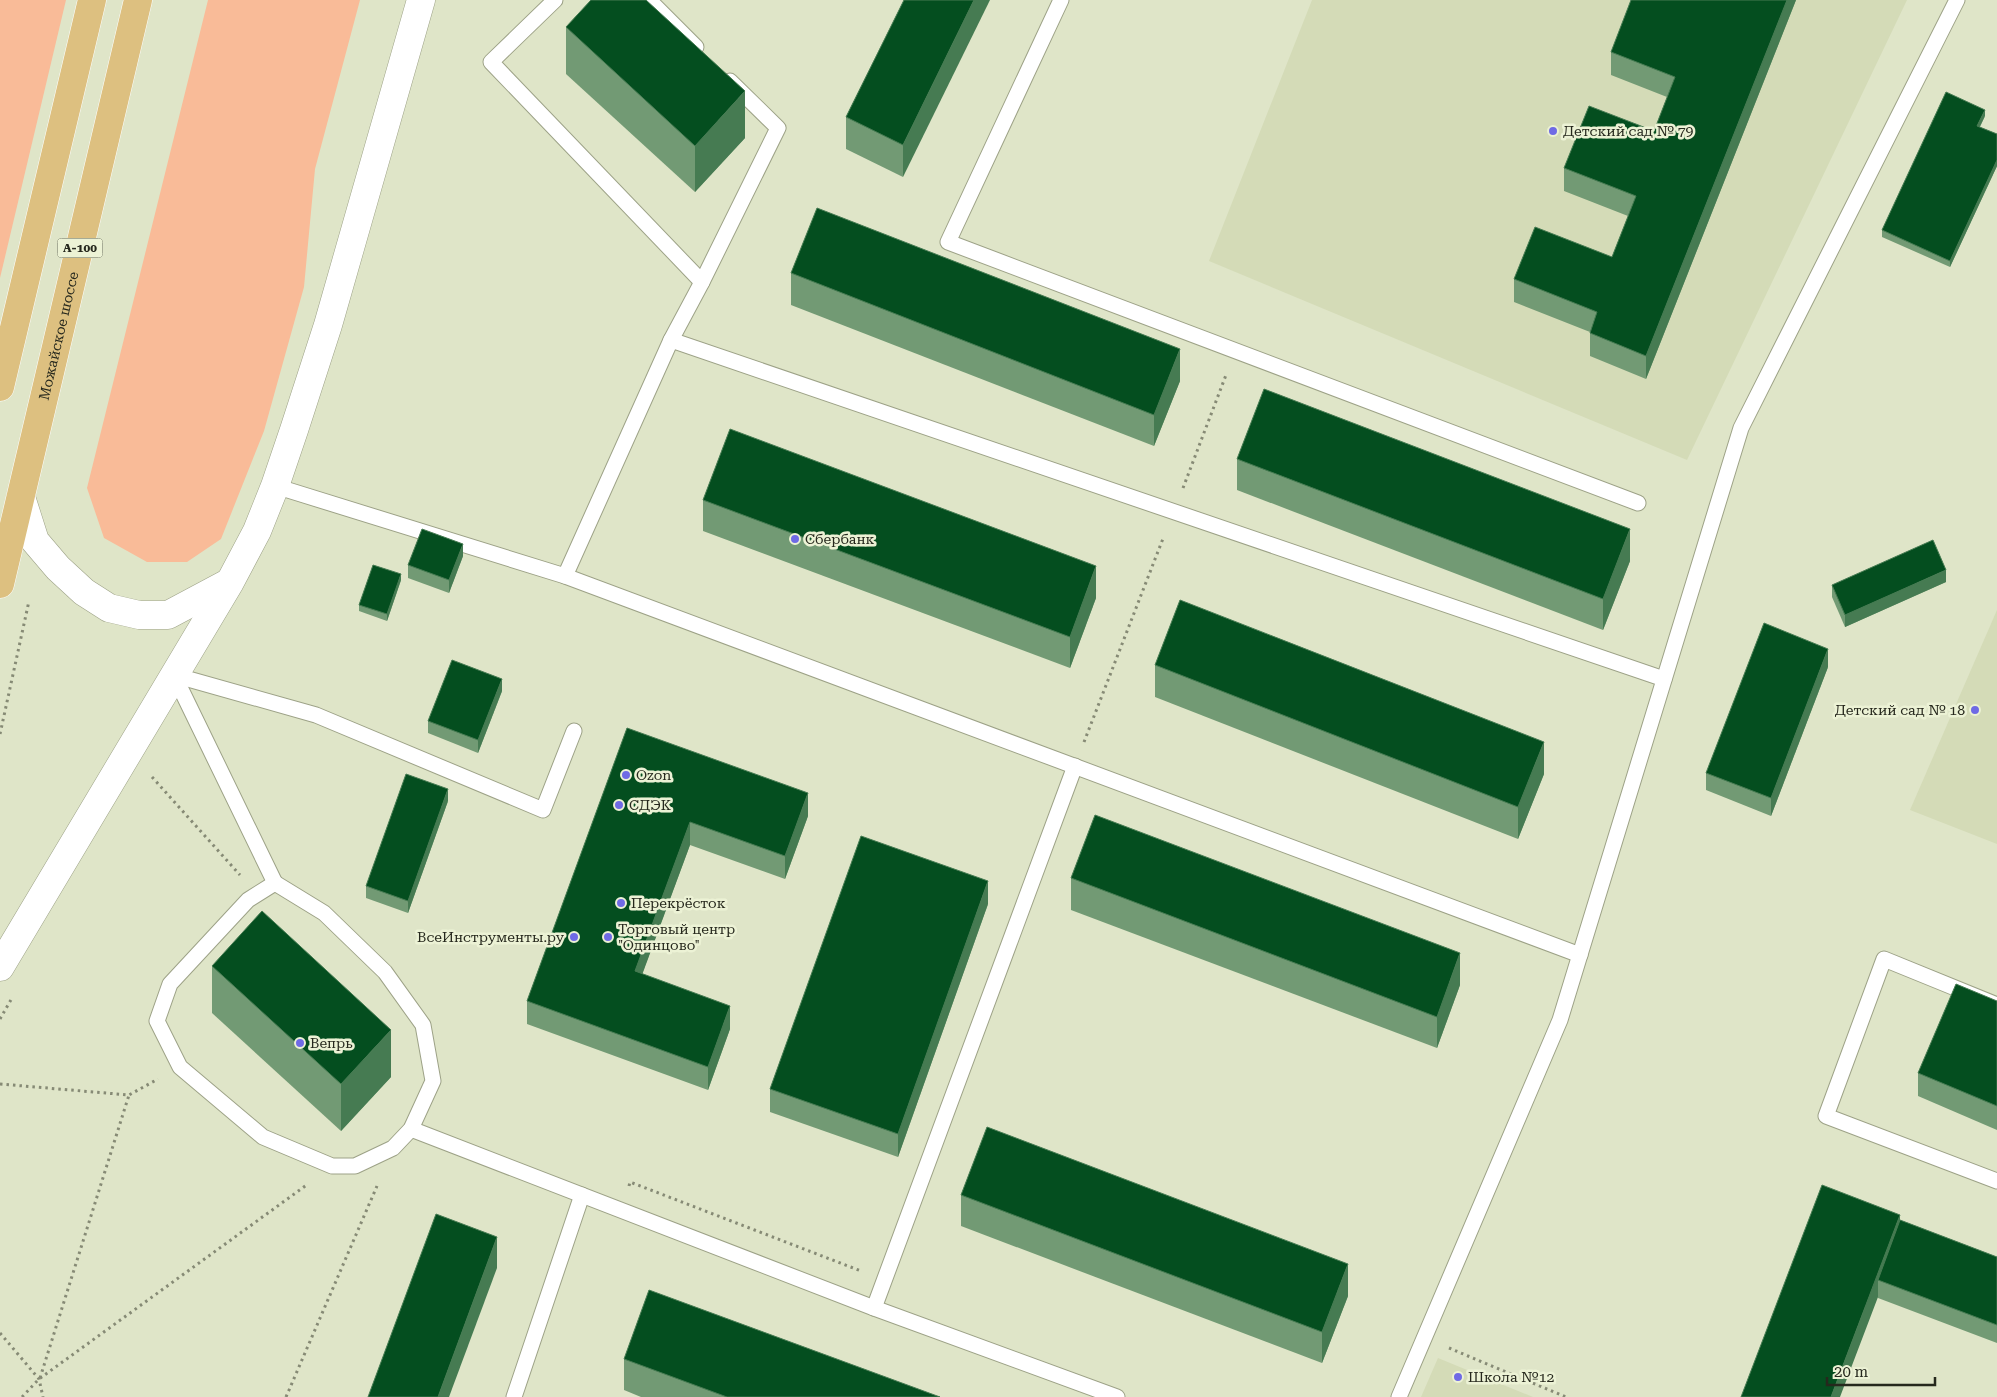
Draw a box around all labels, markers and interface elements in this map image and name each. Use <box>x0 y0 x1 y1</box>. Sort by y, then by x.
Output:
place label: Детский сад № 79 <box>1563 123 1693 139</box>
marker: Детский сад № 79 <box>1547 125 1559 137</box>
road number: А-100 <box>58 238 102 258</box>
street label: Можайское шоссе <box>36 270 82 402</box>
place label: Сбербанк <box>805 531 875 547</box>
marker: Сбербанк <box>789 533 801 545</box>
place label: Детский сад № 18 <box>1835 702 1965 718</box>
marker: Детский сад № 18 <box>1969 704 1981 716</box>
place label: Ozon <box>636 767 671 783</box>
marker: Ozon <box>620 769 632 781</box>
place label: СДЭК <box>629 797 671 813</box>
marker: СДЭК <box>613 799 625 811</box>
place label: Перекрёсток <box>631 895 726 911</box>
marker: Перекрёсток <box>615 897 627 909</box>
place label: Торговый центр "Одинцово" <box>618 921 735 953</box>
place label: ВсеИнструменты.ру <box>417 929 565 945</box>
marker: ВсеИнструменты.ру <box>568 931 580 943</box>
marker: Торговый центр "Одинцово" <box>602 931 614 943</box>
place label: Вепрь <box>310 1035 353 1051</box>
marker: Вепрь <box>294 1037 306 1049</box>
scale bar <box>1827 1354 1934 1386</box>
text: 20 m <box>1834 1363 1869 1381</box>
place label: Школа №12 <box>1468 1369 1555 1385</box>
marker: Школа №12 <box>1452 1371 1464 1383</box>

